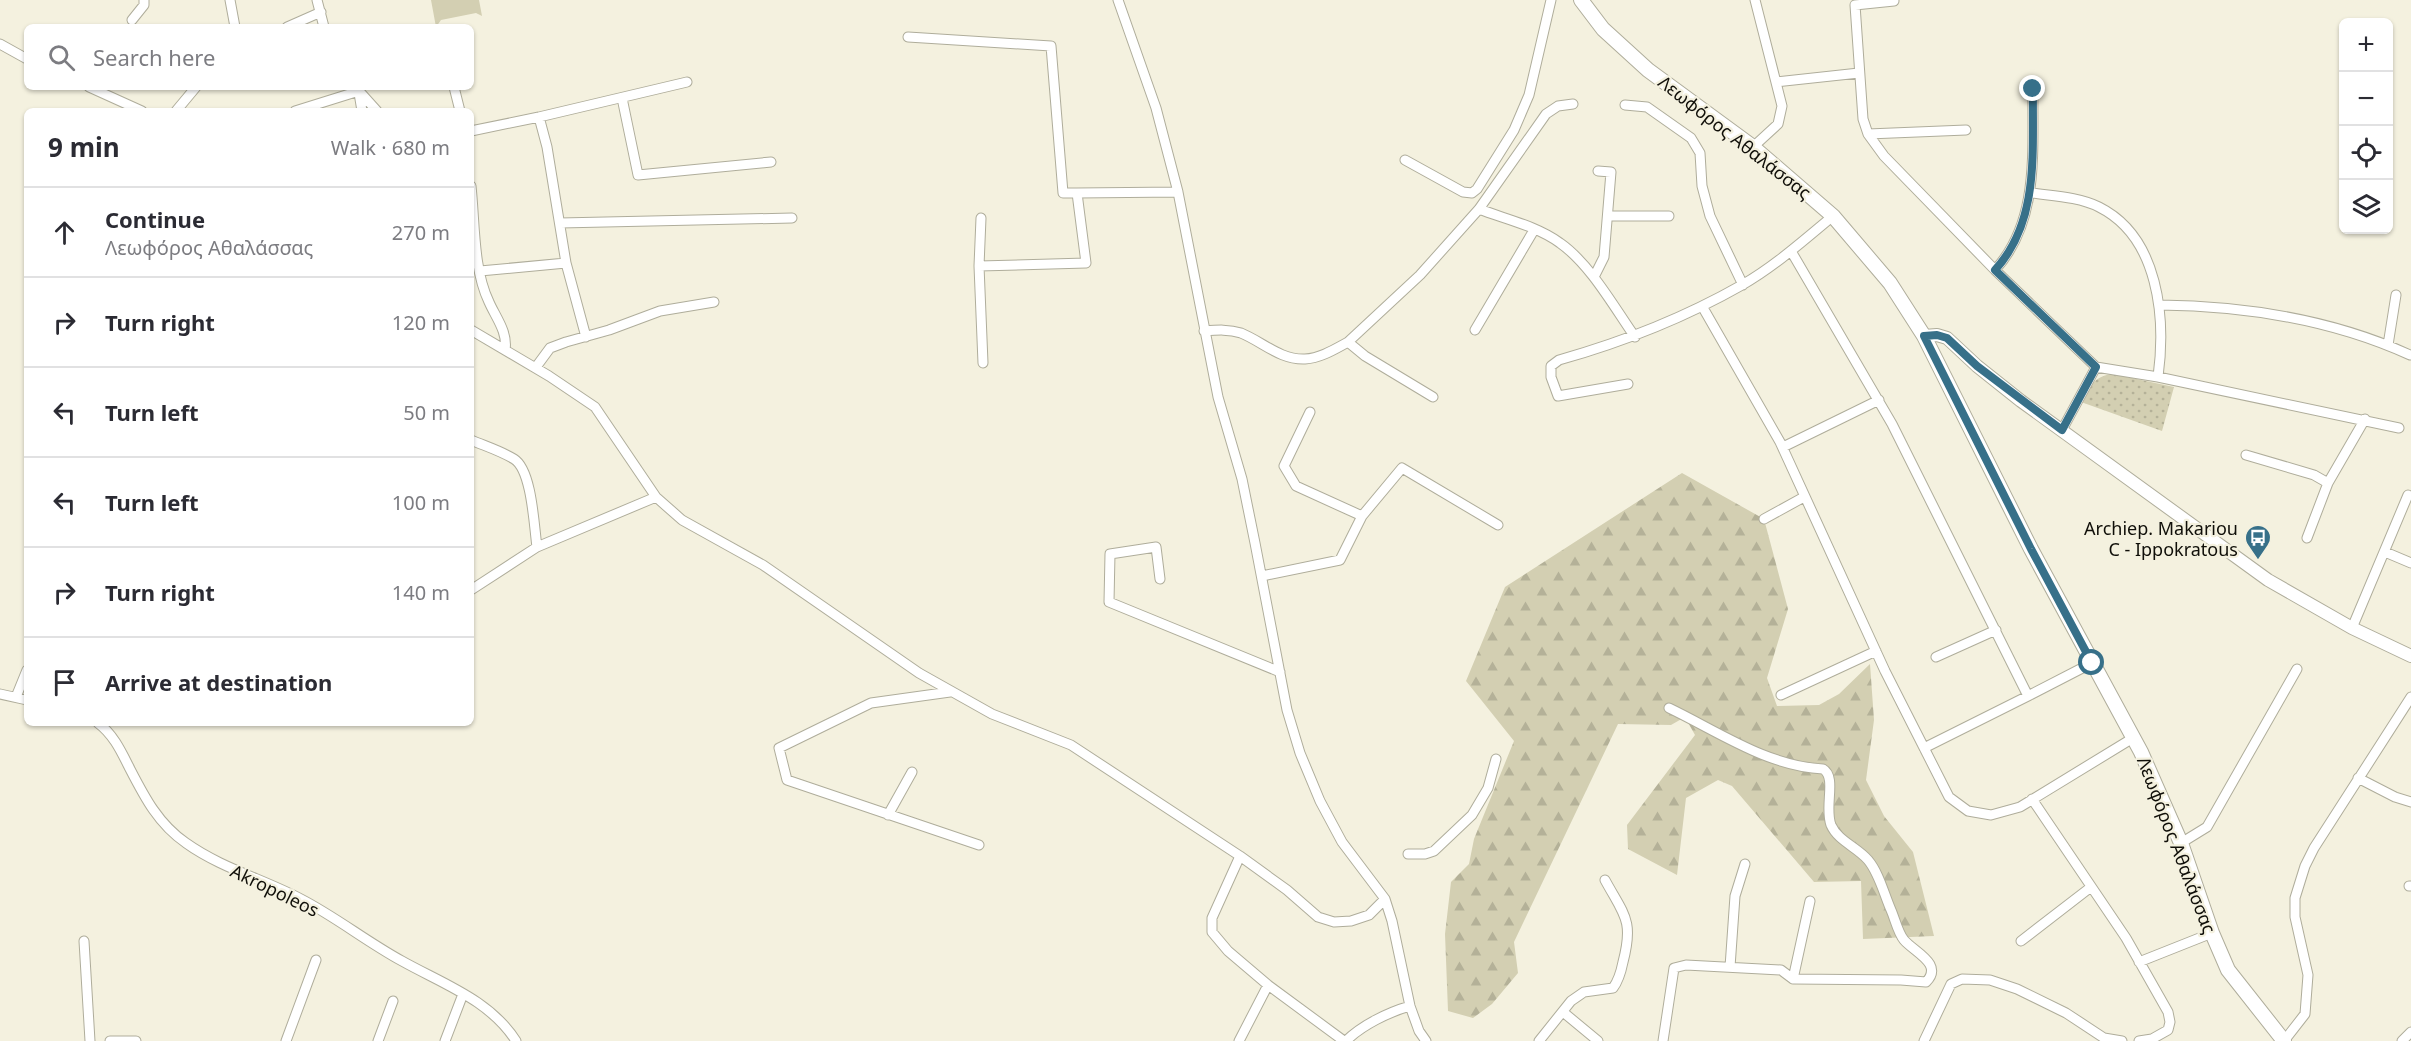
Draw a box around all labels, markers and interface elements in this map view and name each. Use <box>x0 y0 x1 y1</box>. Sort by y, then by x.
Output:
map controls <box>2339 18 2393 234</box>
button: + <box>2339 18 2393 72</box>
search box <box>24 24 474 90</box>
icon: search <box>45 41 78 74</box>
text: Search here <box>93 42 215 72</box>
street label: Λεωφόρος Αθαλάσσας <box>1654 70 1816 204</box>
button: − <box>2339 72 2393 126</box>
route end <box>2019 75 2045 101</box>
button: locate <box>2339 126 2393 180</box>
text: 9 min <box>48 129 120 165</box>
text: Walk · 680 m <box>331 134 450 161</box>
button: layers <box>2339 180 2393 234</box>
text: Continue <box>105 204 205 234</box>
icon: ahead <box>48 216 81 249</box>
text: 270 m <box>392 219 450 246</box>
text: Λεωφόρος Αθαλάσσας <box>105 234 313 261</box>
icon: right <box>48 306 81 339</box>
text: Turn right <box>105 307 215 337</box>
text: 120 m <box>392 309 450 336</box>
icon: left <box>48 396 81 429</box>
text: Turn left <box>105 397 199 427</box>
text: 50 m <box>403 399 450 426</box>
icon: left <box>48 486 81 519</box>
text: Turn left <box>105 487 199 517</box>
text: 100 m <box>392 489 450 516</box>
place label: Archiep. Makariou C - Ippokratous <box>2084 516 2238 561</box>
bus stop icon: Archiep. Makariou C - Ippokratous <box>2243 523 2273 561</box>
icon: right <box>48 576 81 609</box>
text: Turn right <box>105 577 215 607</box>
text: 140 m <box>392 579 450 606</box>
route start <box>2078 649 2104 675</box>
icon: arrive <box>48 666 81 699</box>
text: Arrive at destination <box>105 667 332 697</box>
street label: Λεωφόρος Αθαλάσσας <box>2132 753 2222 937</box>
street label: Akropoleos <box>227 858 323 922</box>

